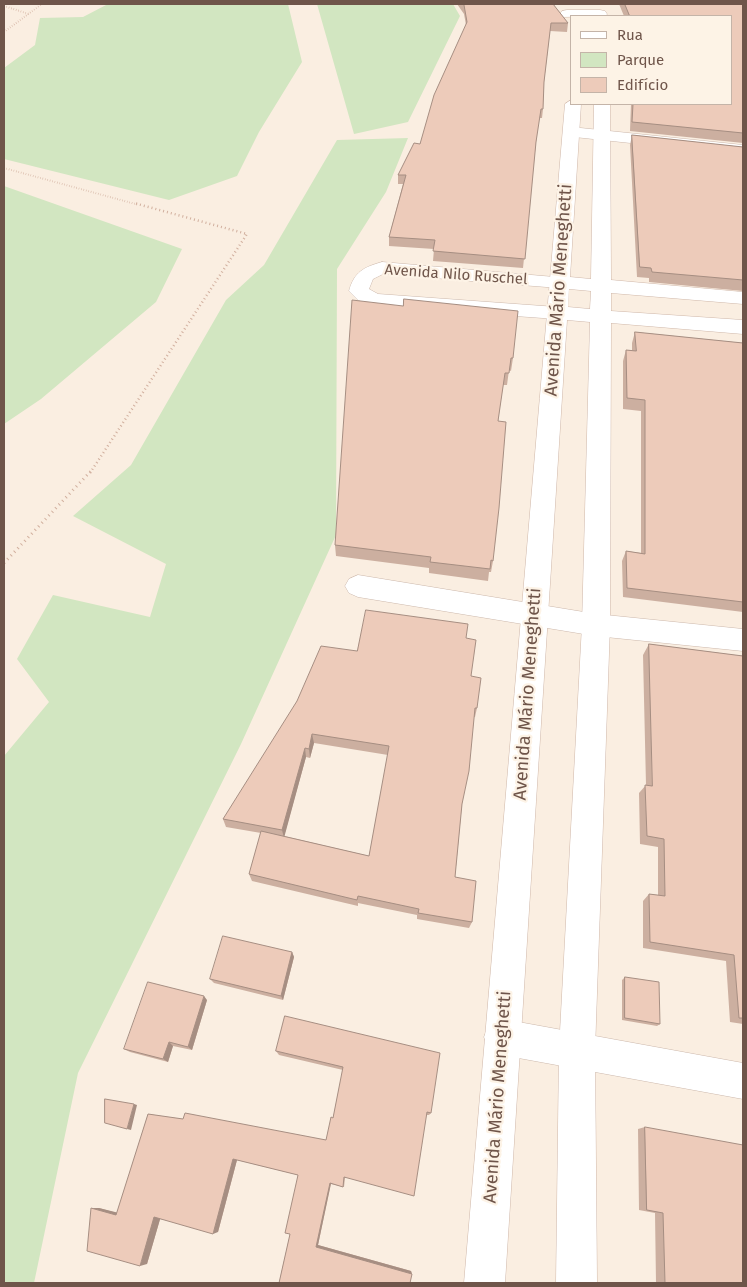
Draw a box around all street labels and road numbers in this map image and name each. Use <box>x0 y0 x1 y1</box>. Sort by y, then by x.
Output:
street label: Avenida Mário Meneghetti <box>541 183 577 397</box>
street label: Avenida Nilo Ruschel <box>384 261 528 289</box>
street label: Avenida Mário Meneghetti <box>510 587 546 801</box>
street label: Avenida Mário Meneghetti <box>480 990 516 1204</box>

